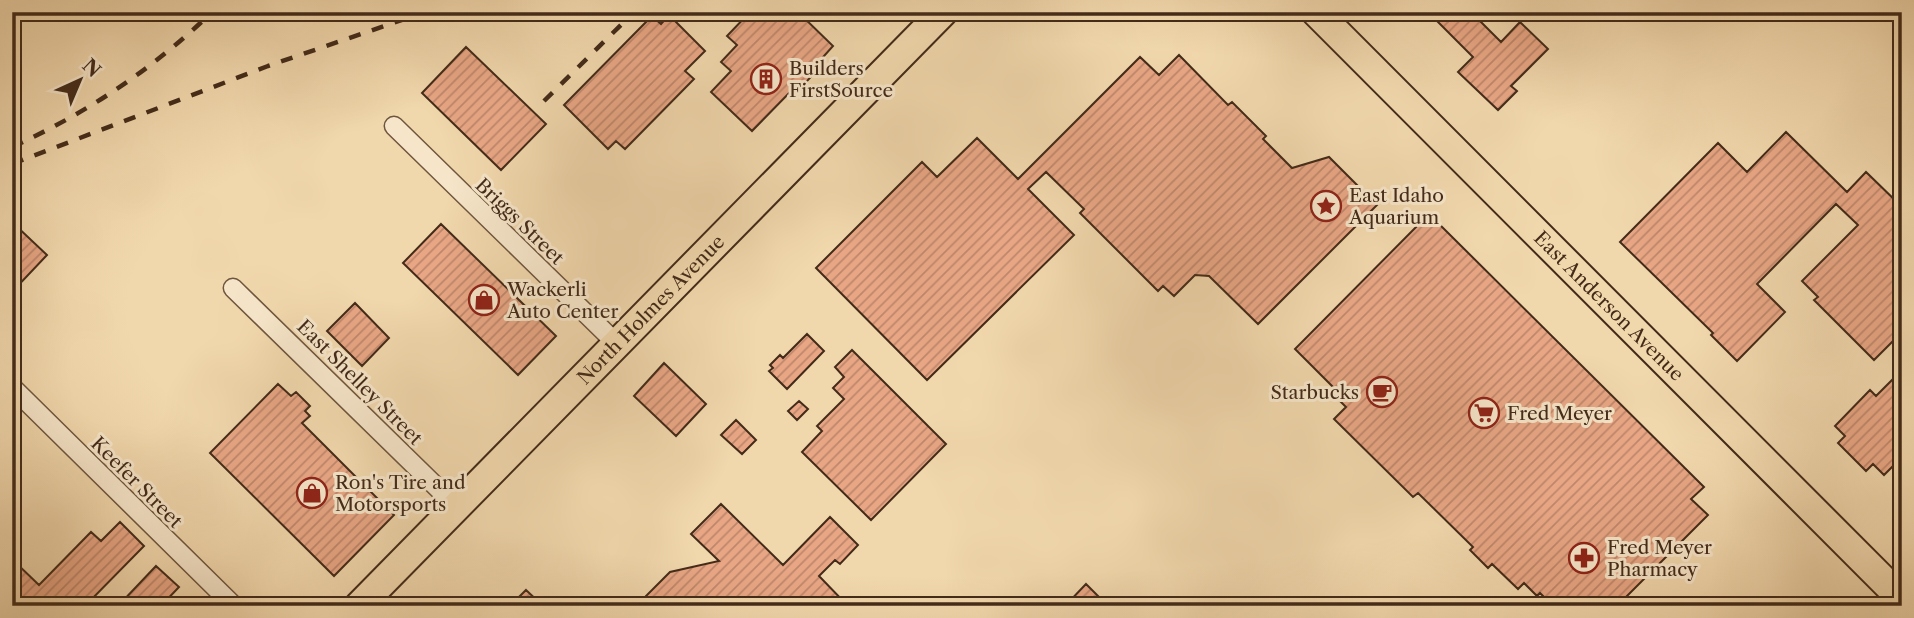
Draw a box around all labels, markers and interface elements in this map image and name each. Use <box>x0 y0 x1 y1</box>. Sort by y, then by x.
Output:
north arrow <box>46 46 116 116</box>
text: N <box>78 54 105 82</box>
place label: Builders FirstSource <box>789 57 893 102</box>
building icon: Builders FirstSource <box>749 62 783 96</box>
street label: Briggs Street <box>471 173 569 269</box>
place label: East Idaho Aquarium <box>1348 184 1444 229</box>
place icon: East Idaho Aquarium <box>1309 189 1343 223</box>
street label: East Anderson Avenue <box>1529 226 1688 386</box>
street label: North Holmes Avenue <box>573 230 729 389</box>
place label: Wackerli Auto Center <box>506 278 618 323</box>
shop icon: Wackerli Auto Center <box>467 283 501 317</box>
street label: East Shelley Street <box>292 315 427 450</box>
cafe icon: Starbucks <box>1365 375 1399 409</box>
place label: Starbucks <box>1270 381 1359 404</box>
supermarket icon: Fred Meyer <box>1467 396 1501 430</box>
place label: Fred Meyer <box>1507 402 1612 425</box>
street label: Keefer Street <box>86 432 187 533</box>
place label: Ron's Tire and Motorsports <box>335 471 466 516</box>
shop icon: Ron's Tire and Motorsports <box>295 476 329 510</box>
place label: Fred Meyer Pharmacy <box>1607 536 1712 581</box>
pharmacy icon: Fred Meyer Pharmacy <box>1567 541 1601 575</box>

